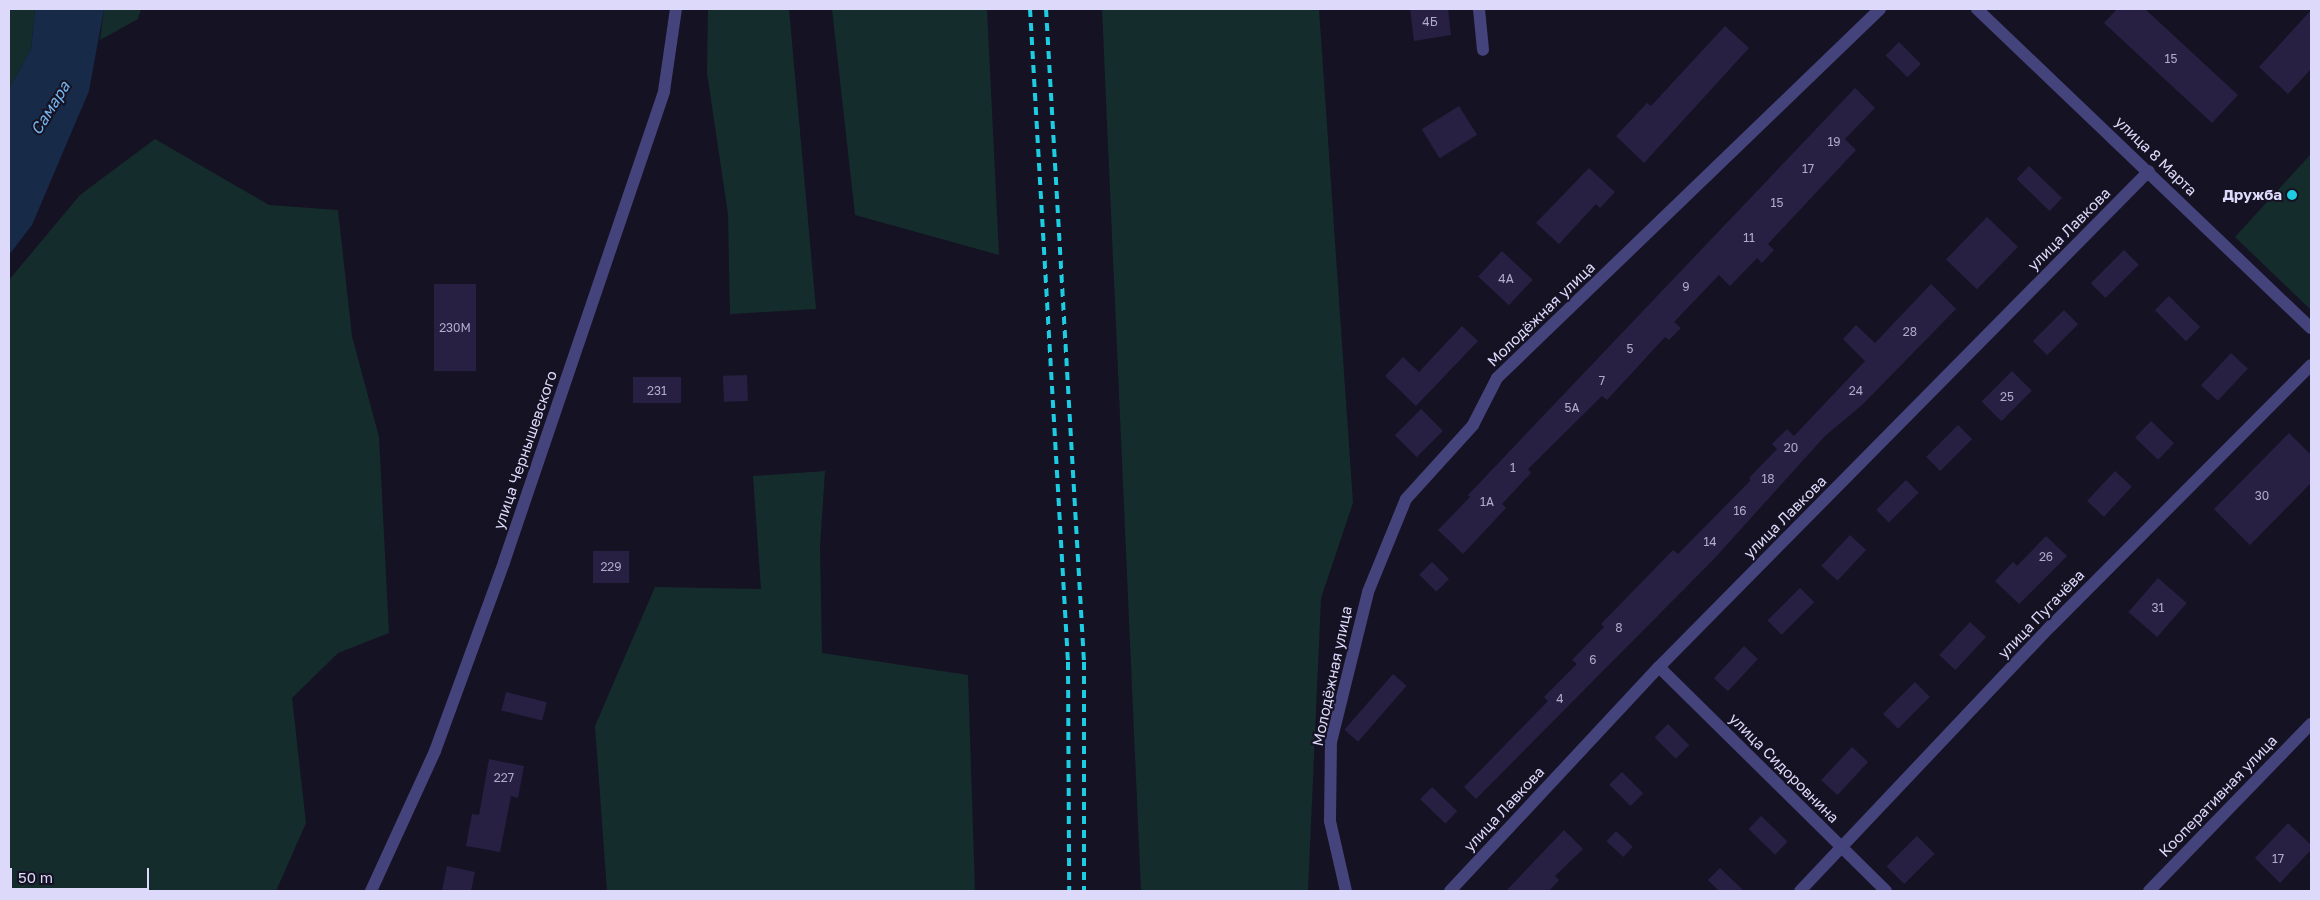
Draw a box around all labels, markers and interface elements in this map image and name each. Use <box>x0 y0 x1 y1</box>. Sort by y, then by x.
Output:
house number: 4Б <box>1422 15 1438 29</box>
house number: 15 <box>2165 52 2177 66</box>
water label: Самара <box>26 78 74 138</box>
street label: улица 8 Марта <box>2111 113 2201 199</box>
house number: 19 <box>1827 135 1841 149</box>
house number: 17 <box>1802 162 1814 176</box>
street label: улица Лавкова <box>2024 184 2114 274</box>
place label: Дружба <box>2223 186 2282 204</box>
marker: Дружба <box>2286 189 2298 201</box>
house number: 15 <box>1771 196 1783 210</box>
house number: 11 <box>1743 231 1755 245</box>
street label: Молодёжная улица <box>1483 258 1599 370</box>
house number: 4А <box>1498 272 1514 286</box>
house number: 9 <box>1682 280 1690 294</box>
house number: 230М <box>439 321 471 335</box>
house number: 28 <box>1903 325 1917 339</box>
house number: 5 <box>1627 342 1633 356</box>
street label: улица Чернышевского <box>489 368 561 532</box>
house number: 7 <box>1599 374 1605 388</box>
house number: 231 <box>647 384 667 398</box>
house number: 24 <box>1849 384 1863 398</box>
house number: 25 <box>2000 390 2014 404</box>
house number: 5А <box>1565 401 1579 415</box>
house number: 20 <box>1784 441 1798 455</box>
house number: 1 <box>1510 461 1516 475</box>
street label: улица Лавкова <box>1740 472 1830 562</box>
house number: 18 <box>1761 472 1775 486</box>
house number: 30 <box>2255 489 2269 503</box>
house number: 1А <box>1480 495 1494 509</box>
house number: 16 <box>1733 504 1747 518</box>
house number: 14 <box>1703 535 1717 549</box>
house number: 26 <box>2039 550 2053 564</box>
house number: 229 <box>600 560 622 574</box>
street label: улица Пугачёва <box>1994 566 2088 662</box>
house number: 31 <box>2152 601 2164 615</box>
street label: Молодёжная улица <box>1308 604 1356 748</box>
house number: 8 <box>1615 621 1623 635</box>
house number: 6 <box>1589 653 1597 667</box>
house number: 4 <box>1556 692 1564 706</box>
street label: улица Сидоровнина <box>1725 709 1843 827</box>
street label: Кооперативная улица <box>2155 731 2281 861</box>
street label: улица Лавкова <box>1460 763 1548 855</box>
house number: 227 <box>494 771 514 785</box>
house number: 17 <box>2272 852 2284 866</box>
scale bar <box>12 858 151 890</box>
text: 50 m <box>18 868 53 886</box>

